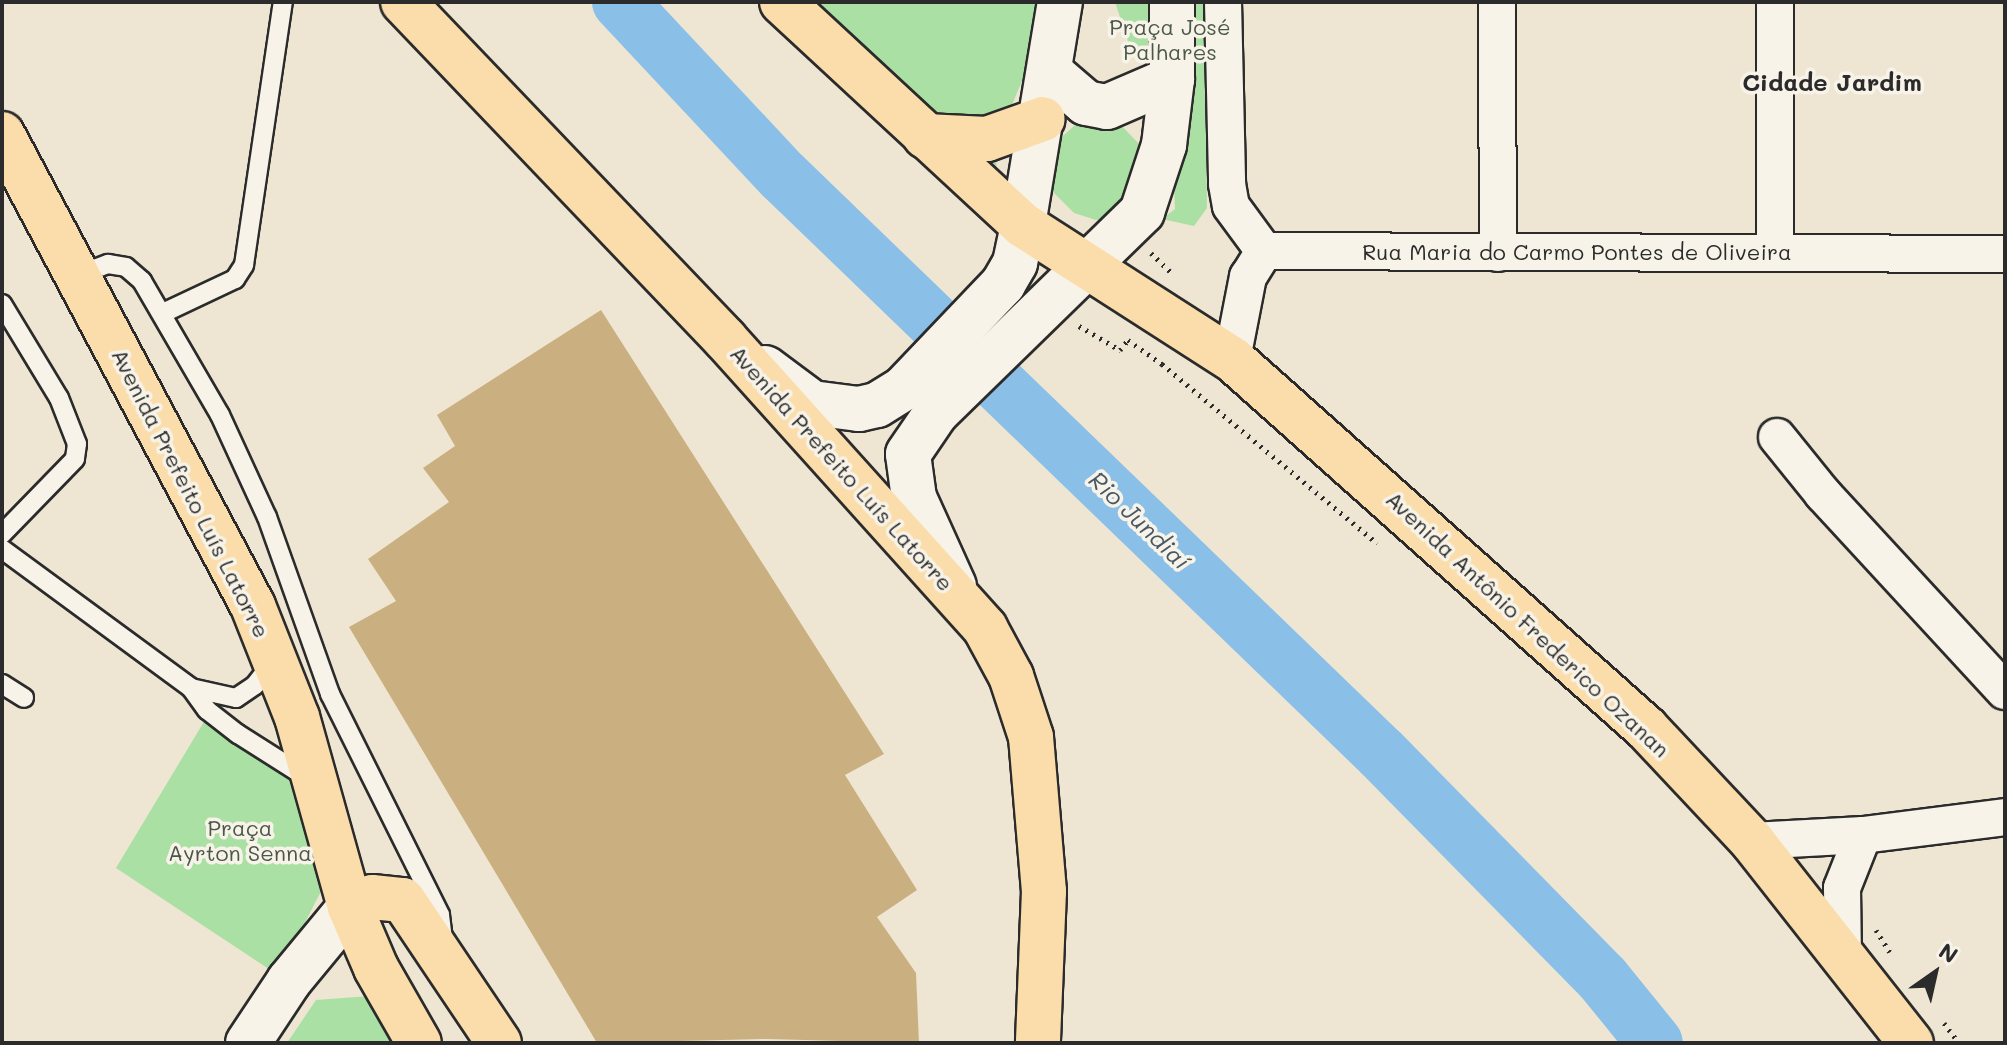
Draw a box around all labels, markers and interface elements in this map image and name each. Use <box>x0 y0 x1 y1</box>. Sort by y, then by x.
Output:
park label: Praça José Palhares <box>1109 13 1231 64</box>
district label: Cidade Jardim <box>1742 68 1922 96</box>
street label: Rua Maria do Carmo Pontes de Oliveira <box>1362 239 1792 265</box>
street label: Avenida Prefeito Luís Latorre <box>725 340 959 596</box>
street label: Avenida Prefeito Luís Latorre <box>106 344 276 642</box>
water label: Rio Jundiaí <box>1083 465 1197 575</box>
street label: Avenida Antônio Frederico Ozanan <box>1381 486 1675 762</box>
park label: Praça Ayrton Senna <box>168 814 312 866</box>
north arrow <box>1895 933 1975 1013</box>
text: N <box>1934 936 1964 969</box>

